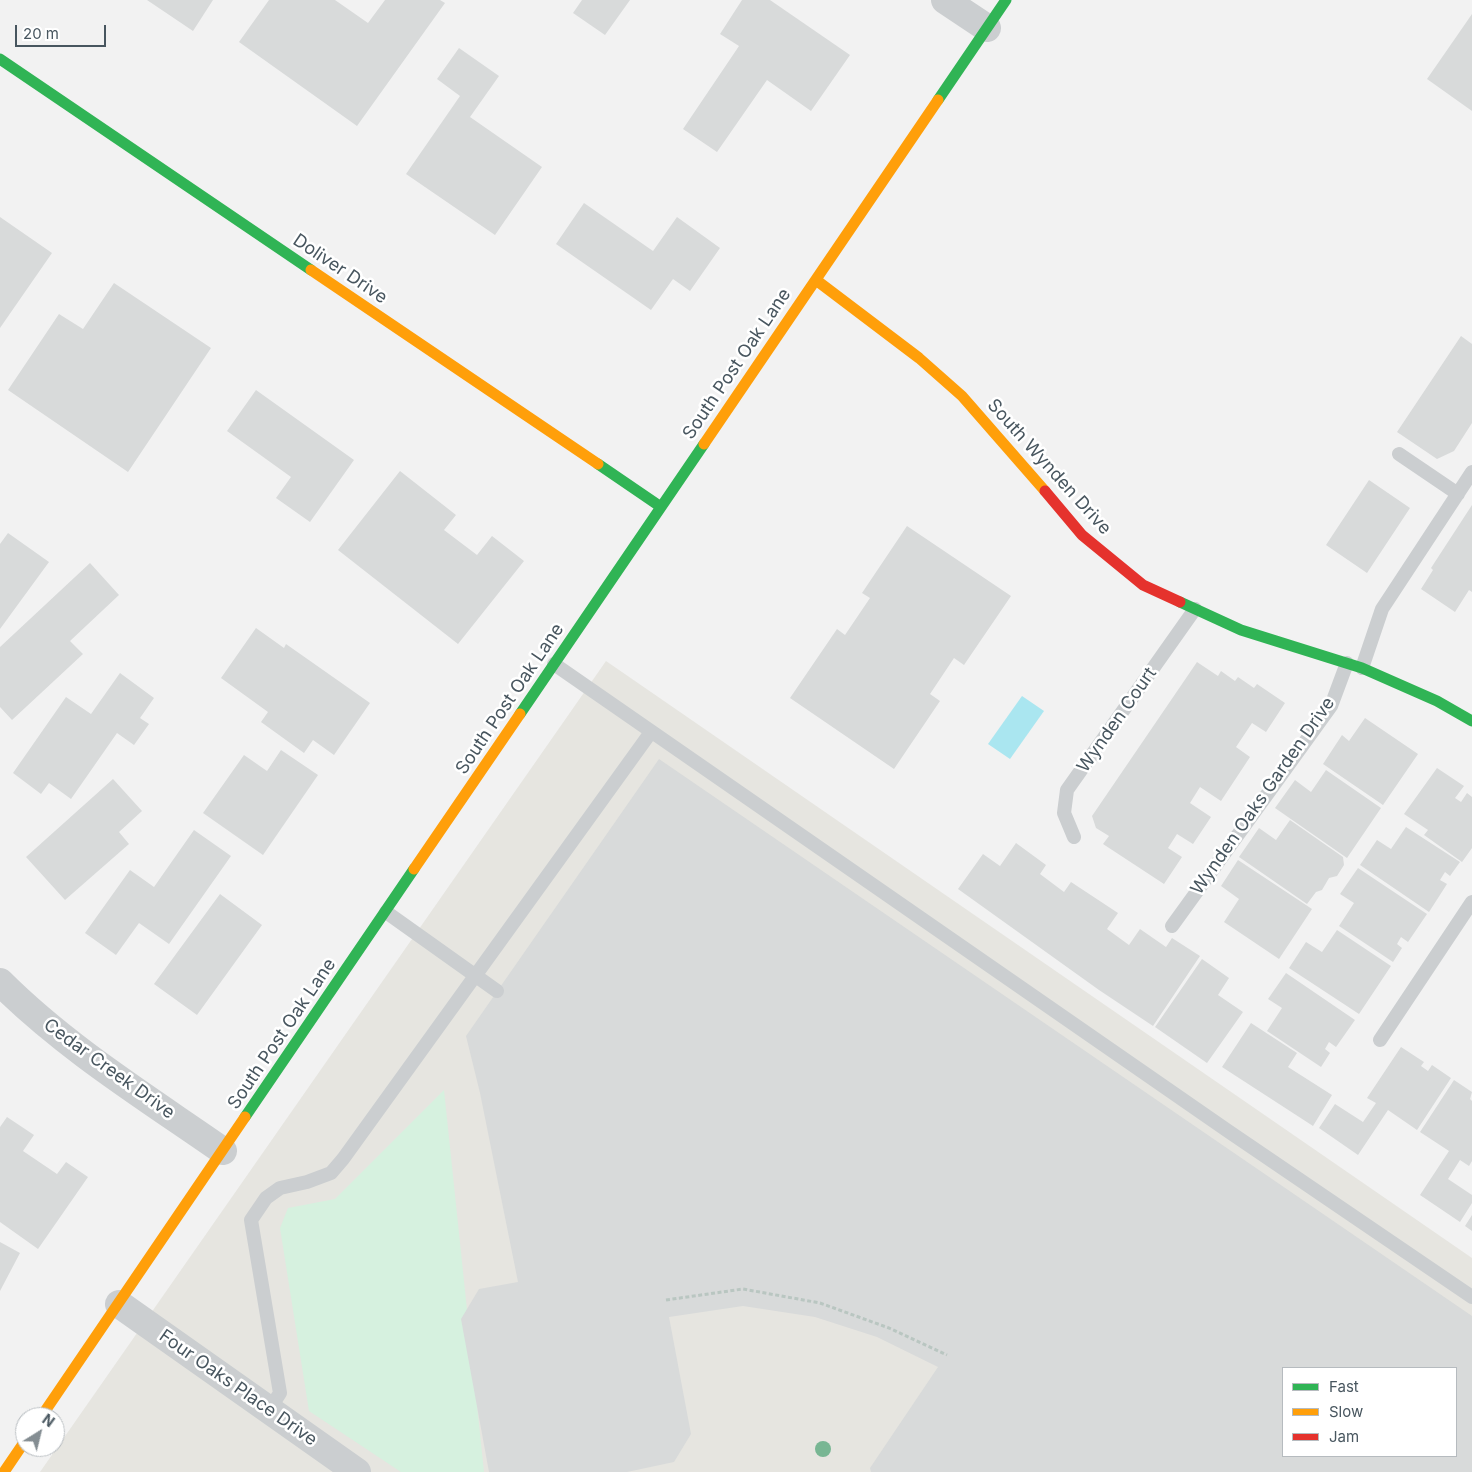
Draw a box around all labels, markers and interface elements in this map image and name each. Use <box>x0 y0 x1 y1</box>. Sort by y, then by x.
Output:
scale bar <box>18 15 109 47</box>
text: 20 m <box>23 24 59 43</box>
street label: Doliver Drive <box>289 229 391 309</box>
street label: South Post Oak Lane <box>678 284 796 444</box>
street label: South Wynden Drive <box>982 395 1116 539</box>
street label: South Post Oak Lane <box>451 619 569 779</box>
street label: Wynden Court <box>1073 663 1161 777</box>
street label: Wynden Oaks Garden Drive <box>1186 693 1340 899</box>
street label: South Post Oak Lane <box>223 954 341 1114</box>
street label: Cedar Creek Drive <box>39 1014 179 1124</box>
street label: Four Oaks Place Drive <box>155 1325 321 1451</box>
legend <box>1282 1367 1457 1457</box>
text: Fast <box>1329 1377 1359 1396</box>
text: Slow <box>1329 1402 1363 1421</box>
north arrow <box>15 1407 65 1457</box>
text: N <box>39 1410 58 1430</box>
text: Jam <box>1329 1427 1359 1446</box>

